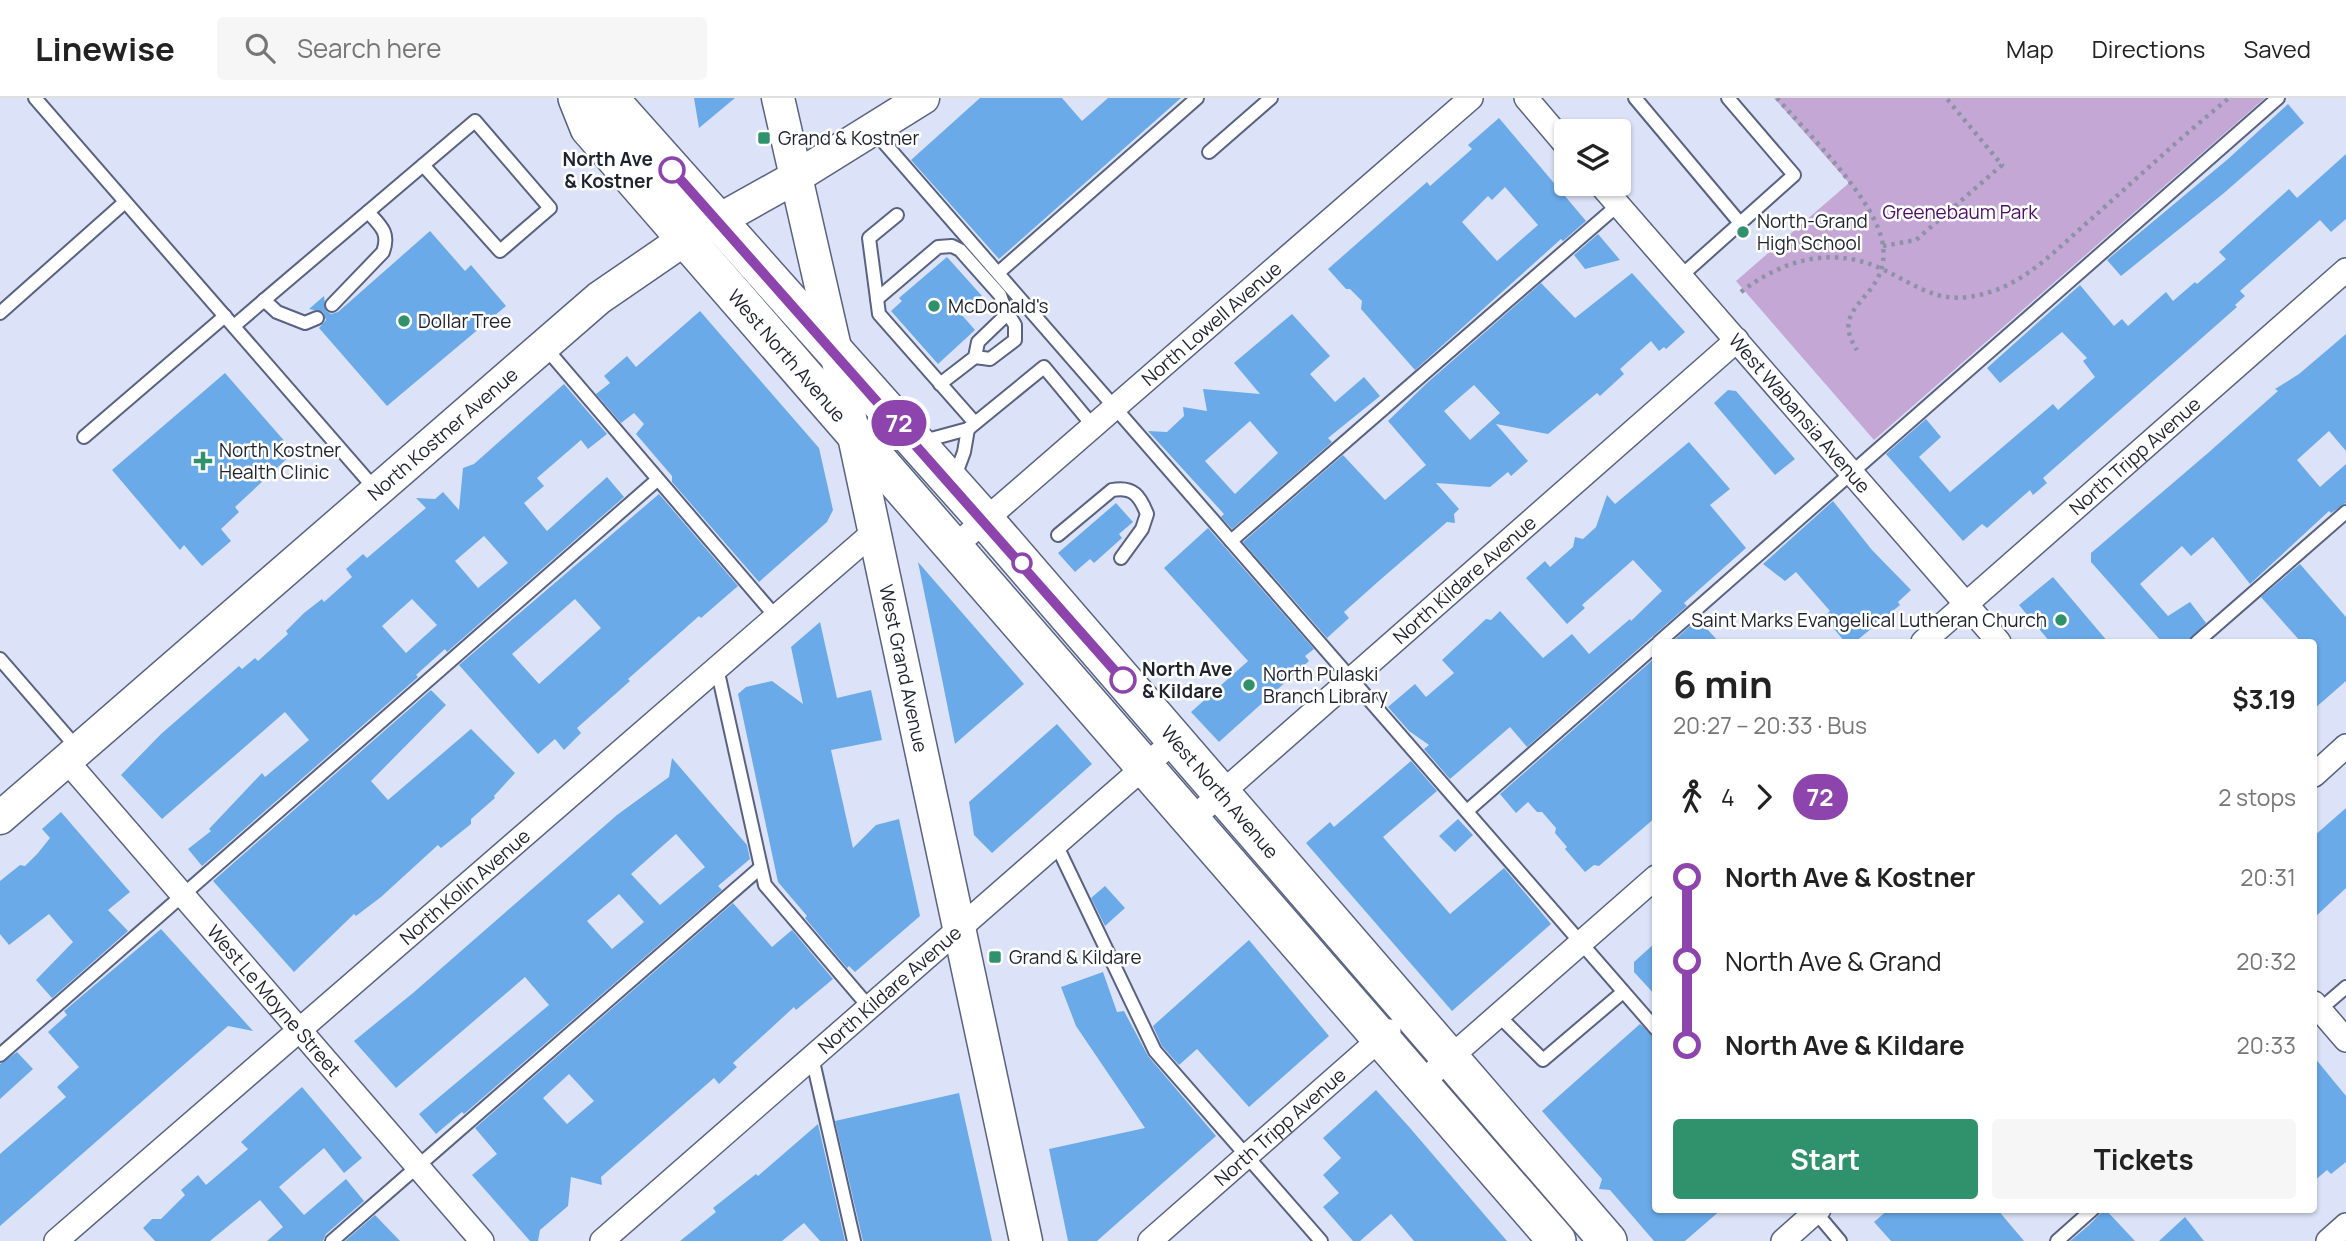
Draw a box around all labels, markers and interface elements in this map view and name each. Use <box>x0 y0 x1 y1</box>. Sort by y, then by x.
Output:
search box <box>217 17 707 80</box>
text: Linewise <box>35 26 175 71</box>
icon: search <box>241 29 279 67</box>
text: Search here <box>297 30 441 66</box>
text: Map <box>2006 32 2054 65</box>
text: Directions <box>2092 32 2205 65</box>
text: Saved <box>2243 32 2311 65</box>
map controls <box>1554 119 1631 196</box>
button: layers <box>1554 119 1631 196</box>
place label: Grand & Kostner <box>778 125 919 151</box>
marker: Grand & Kostner <box>756 130 772 146</box>
place label: North Ave & Kostner <box>563 146 653 194</box>
marker: North Ave & Kostner <box>659 157 685 183</box>
park label: Greenebaum Park <box>1882 199 2038 225</box>
place label: North-Grand High School <box>1757 208 1868 256</box>
marker: North-Grand High School <box>1735 224 1751 240</box>
street label: North Lowell Avenue <box>1136 255 1287 391</box>
street label: West North Avenue <box>722 284 852 428</box>
place label: McDonald's <box>948 293 1049 319</box>
marker: McDonald's <box>926 298 942 314</box>
place label: Dollar Tree <box>418 308 511 334</box>
marker: Dollar Tree <box>396 313 412 329</box>
street label: West Wabansia Avenue <box>1723 328 1876 499</box>
street label: North Kostner Avenue <box>362 361 523 506</box>
street label: North Tripp Avenue <box>2063 391 2206 521</box>
line badge: 72 <box>867 400 930 446</box>
text: 72 <box>885 406 913 439</box>
place label: North Kostner Health Clinic <box>219 437 341 485</box>
marker: North Kostner Health Clinic <box>193 451 213 471</box>
street label: North Kildare Avenue <box>1387 510 1542 650</box>
unlabelled marker <box>1012 553 1032 573</box>
street label: West Grand Avenue <box>873 582 934 755</box>
place label: Saint Marks Evangelical Lutheran Church <box>1691 607 2047 633</box>
marker: Saint Marks Evangelical Lutheran Church <box>2053 612 2069 628</box>
place label: North Ave & Kildare <box>1142 656 1232 704</box>
text: 6 min <box>1673 657 1773 709</box>
place label: North Pulaski Branch Library <box>1263 661 1388 709</box>
marker: North Ave & Kildare <box>1110 667 1136 693</box>
marker: North Pulaski Branch Library <box>1241 677 1257 693</box>
text: $3.19 <box>2232 681 2296 717</box>
text: 20:27 – 20:33 · Bus <box>1673 709 1867 741</box>
street label: West North Avenue <box>1155 720 1285 864</box>
icon: walk <box>1673 778 1711 816</box>
icon: forward <box>1745 778 1783 816</box>
text: 72 <box>1807 780 1834 813</box>
text: 4 <box>1721 781 1735 813</box>
text: 2 stops <box>2218 781 2296 813</box>
street label: North Kolin Avenue <box>394 823 536 950</box>
text: North Ave & Kostner <box>1725 859 1975 895</box>
text: 20:31 <box>2240 861 2296 893</box>
street label: West Le Moyne Street <box>201 919 347 1082</box>
street label: North Kildare Avenue <box>812 920 967 1059</box>
text: North Ave & Grand <box>1725 943 1942 979</box>
place label: Grand & Kildare <box>1009 944 1142 970</box>
text: 20:32 <box>2236 945 2296 977</box>
marker: Grand & Kildare <box>987 949 1003 965</box>
text: North Ave & Kildare <box>1725 1027 1965 1063</box>
text: 20:33 <box>2237 1029 2296 1061</box>
street label: North Tripp Avenue <box>1209 1062 1351 1192</box>
button: Start <box>1673 1119 1978 1199</box>
button: Tickets <box>1992 1119 2296 1199</box>

